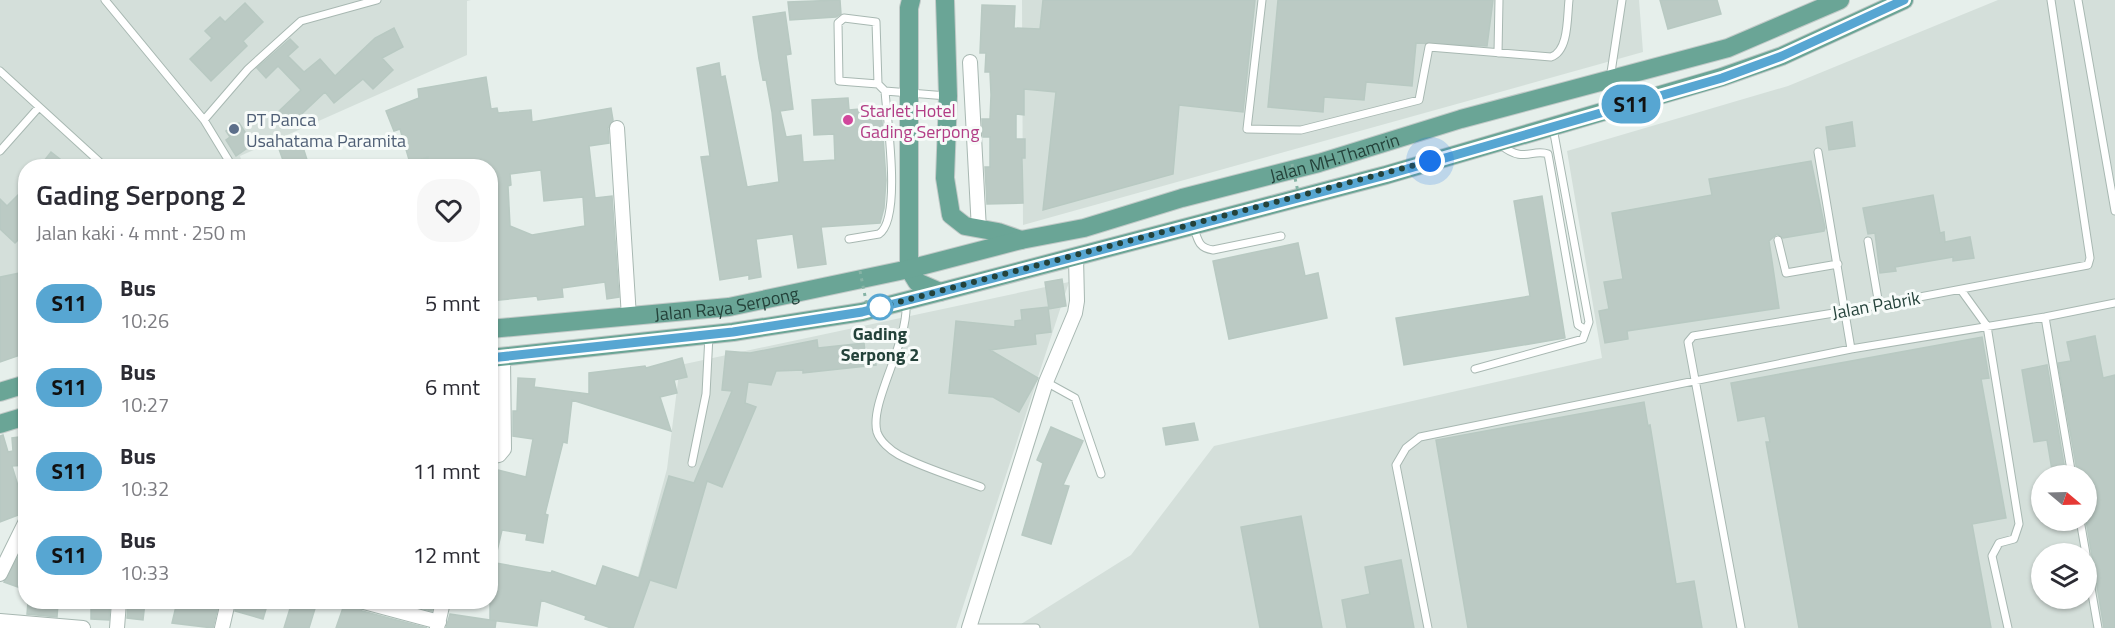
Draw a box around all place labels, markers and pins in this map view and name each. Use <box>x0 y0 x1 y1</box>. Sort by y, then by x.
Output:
place label: Starlet Hotel Gading Serpong <box>860 97 979 145</box>
place label: PT Panca Usahatama Paramita <box>246 106 406 154</box>
marker: Starlet Hotel Gading Serpong <box>841 113 855 127</box>
marker: PT Panca Usahatama Paramita <box>227 122 241 136</box>
marker: Gading Serpong 2 <box>867 294 893 320</box>
place label: Gading Serpong 2 <box>841 320 919 368</box>

